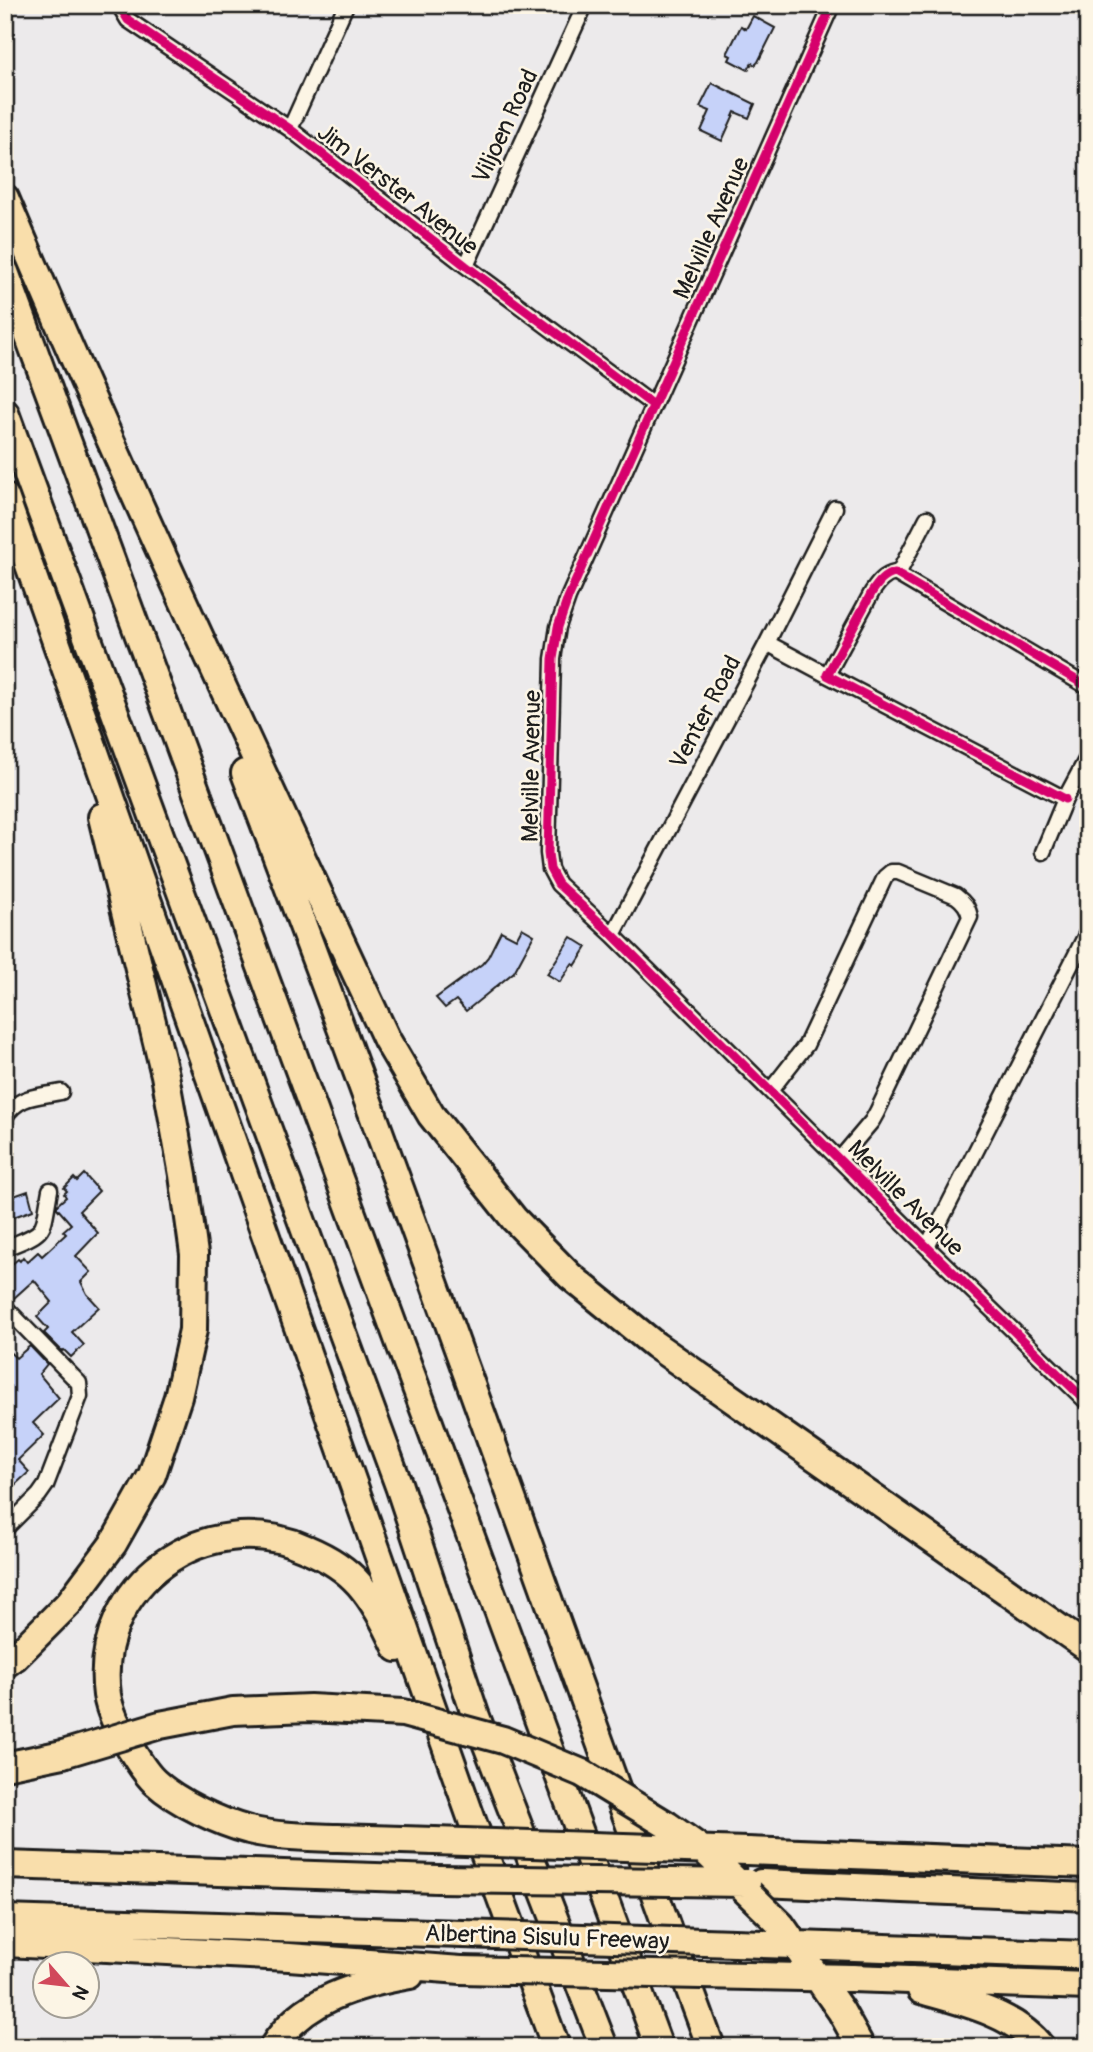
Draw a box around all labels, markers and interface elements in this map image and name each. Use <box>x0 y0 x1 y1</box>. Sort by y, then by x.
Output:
street label: Viljoen Road <box>466 65 545 188</box>
street label: Jim Verster Avenue <box>311 118 484 261</box>
street label: Melville Avenue <box>667 153 756 304</box>
street label: Venter Road <box>664 651 747 774</box>
street label: Melville Avenue <box>516 690 547 842</box>
street label: Melville Avenue <box>842 1134 970 1263</box>
street label: Albertina Sisulu Freeway <box>424 1919 670 1956</box>
north arrow <box>32 1951 102 2021</box>
text: N <box>66 1981 94 2004</box>

